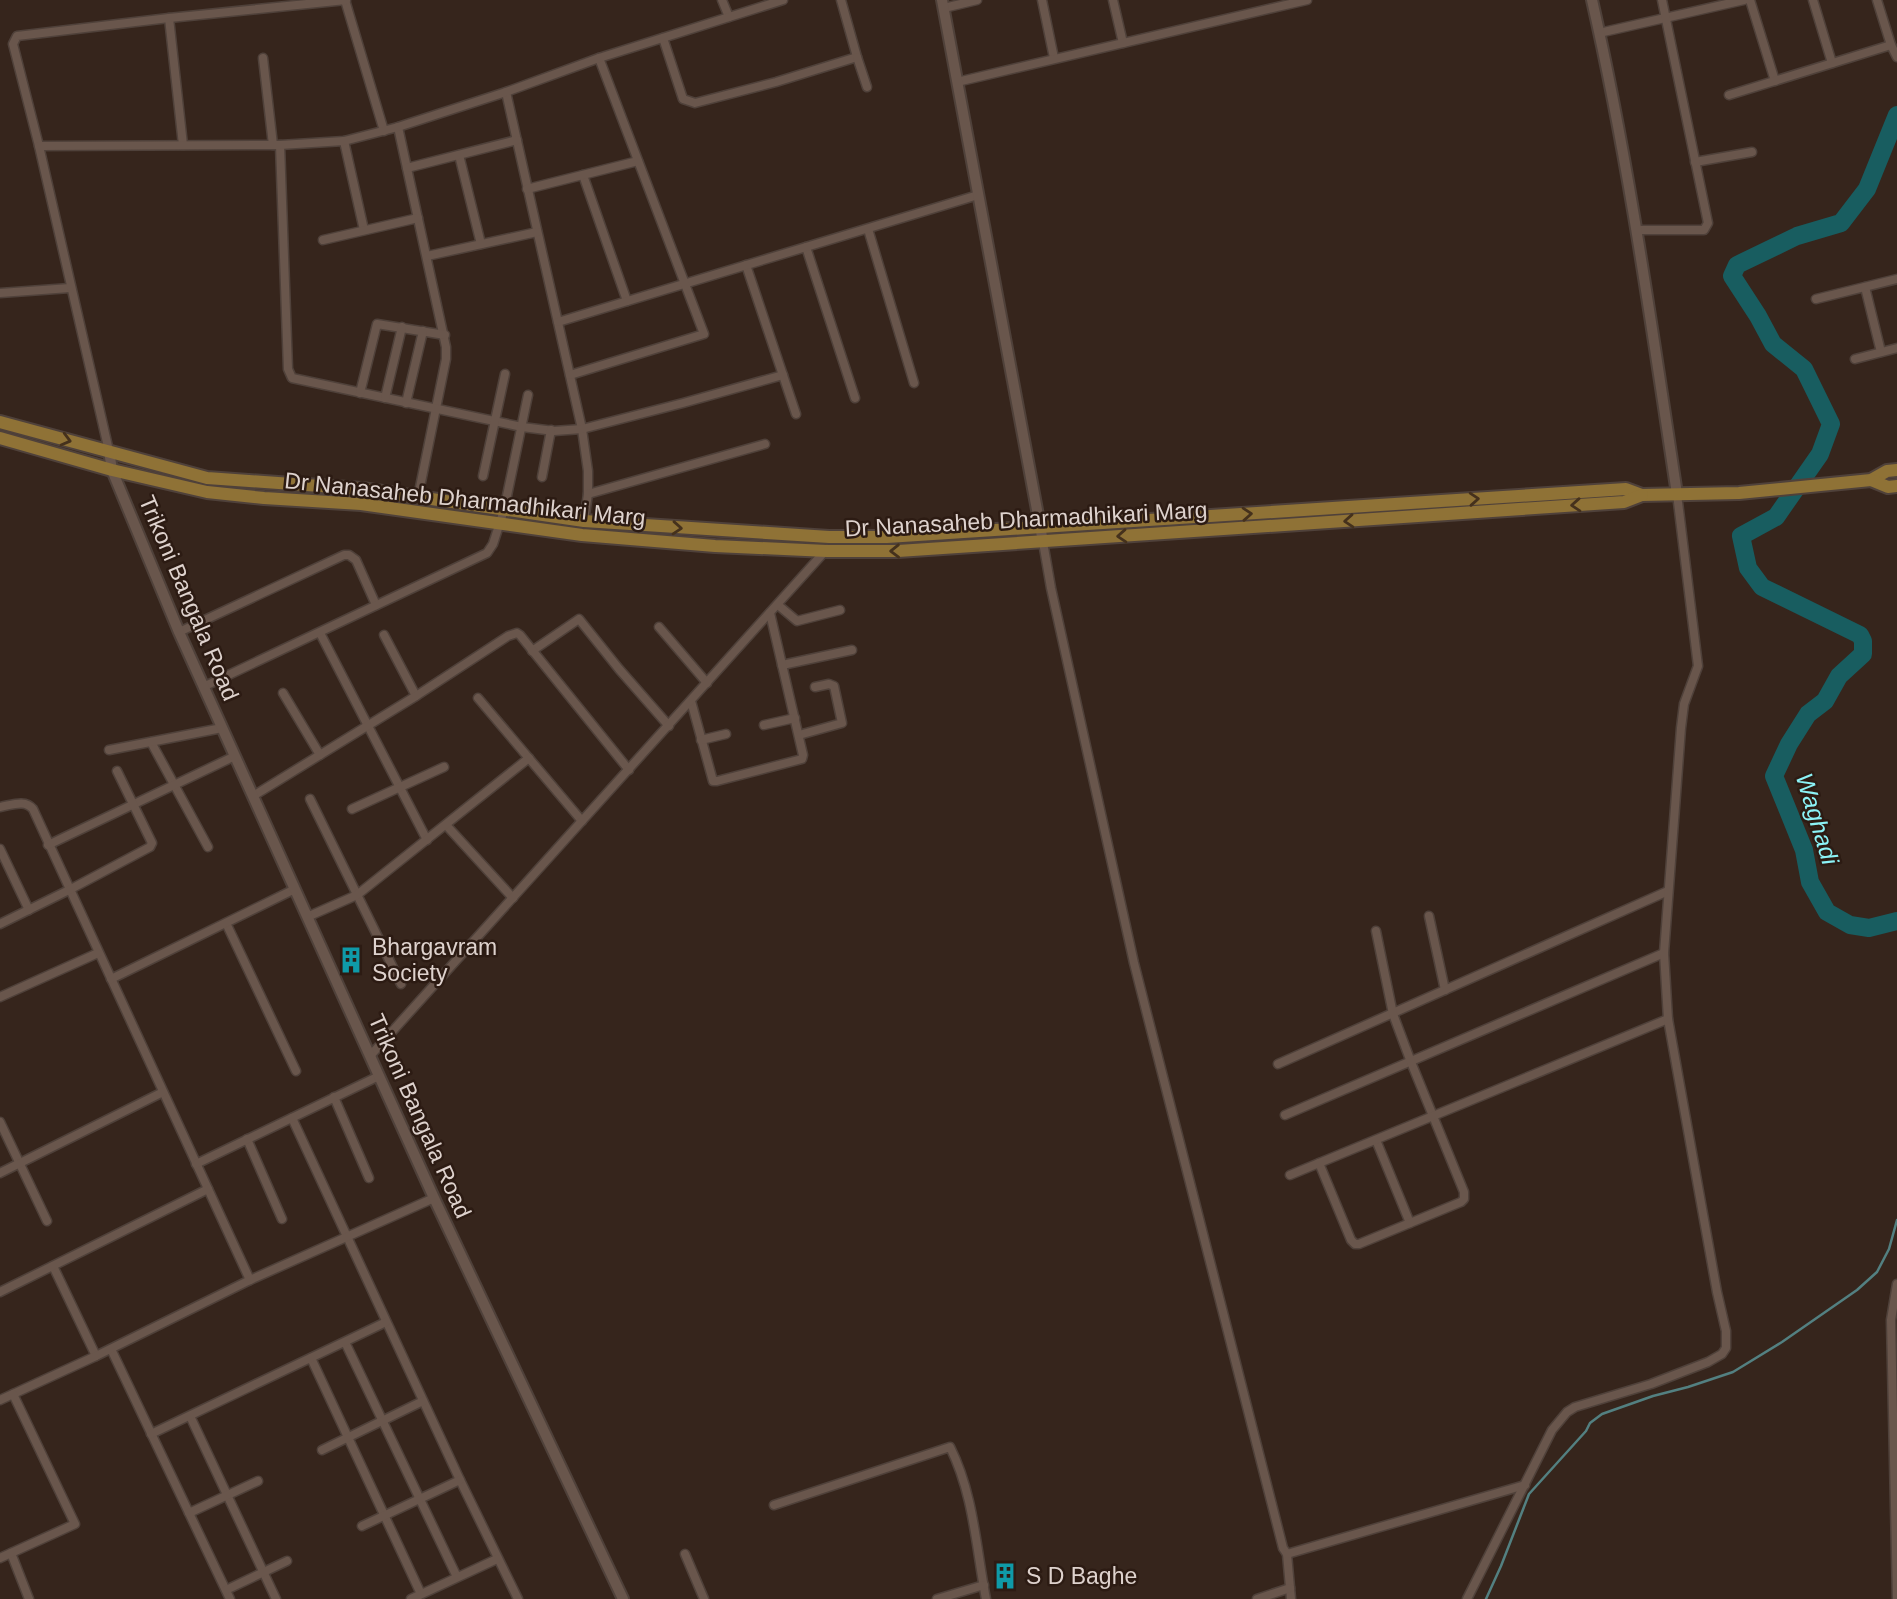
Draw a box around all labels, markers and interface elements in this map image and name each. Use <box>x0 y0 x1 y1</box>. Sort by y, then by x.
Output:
one-way arrow <box>60 432 72 446</box>
street label: Dr Nanasaheb Dharmadhikari Marg <box>283 467 647 531</box>
one-way arrow <box>1469 491 1480 506</box>
street label: Trikoni Bangala Road <box>134 492 244 704</box>
street label: Dr Nanasaheb Dharmadhikari Marg <box>844 497 1208 541</box>
one-way arrow <box>1570 498 1581 513</box>
one-way arrow <box>1242 507 1253 522</box>
one-way arrow <box>1343 513 1354 528</box>
one-way arrow <box>672 520 683 535</box>
one-way arrow <box>1116 528 1127 543</box>
one-way arrow <box>889 543 899 559</box>
water label: Waghadi <box>1791 770 1844 869</box>
place label: Bhargavram Society <box>372 934 497 986</box>
building icon: Bhargavram Society <box>336 945 366 975</box>
street label: Trikoni Bangala Road <box>363 1010 477 1222</box>
building icon: S D Baghe <box>990 1561 1020 1591</box>
place label: S D Baghe <box>1026 1563 1137 1589</box>

